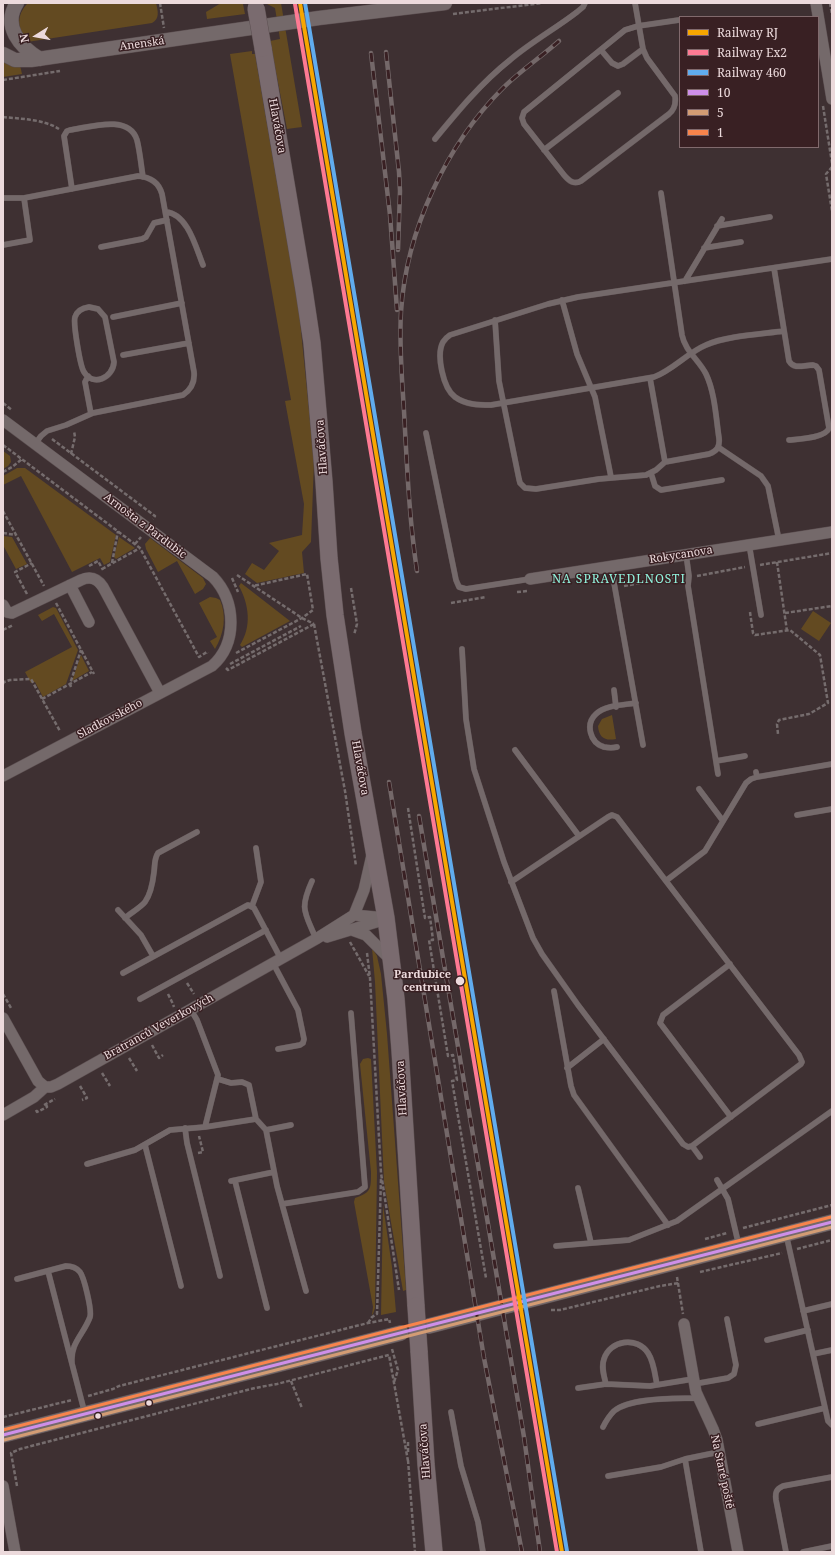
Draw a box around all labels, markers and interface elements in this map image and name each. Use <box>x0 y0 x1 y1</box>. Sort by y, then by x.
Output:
north arrow <box>16 16 56 56</box>
legend <box>679 16 819 148</box>
text: Railway RJ <box>717 24 778 41</box>
text: N <box>16 33 32 44</box>
street label: Anenská <box>119 34 165 54</box>
text: Railway Ex2 <box>717 44 787 61</box>
text: Railway 460 <box>717 64 786 81</box>
text: 10 <box>717 84 730 101</box>
street label: Hlaváčova <box>266 98 288 154</box>
text: 5 <box>717 104 724 121</box>
text: 1 <box>717 124 724 141</box>
street label: Hlaváčova <box>313 419 331 475</box>
street label: Arnošta z Pardubic <box>101 491 189 561</box>
street label: Rokycanova <box>648 543 714 567</box>
district label: NA SPRAVEDLNOSTI <box>552 573 686 587</box>
street label: Sladkovského <box>75 696 145 742</box>
street label: Hlaváčova <box>349 740 371 796</box>
place label: Pardubice centrum <box>394 968 451 994</box>
marker: Pardubice centrum <box>454 975 466 987</box>
street label: Bratranců Veverkových <box>102 991 216 1063</box>
street label: Hlaváčova <box>394 1060 410 1116</box>
unlabelled marker <box>144 1398 154 1408</box>
unlabelled marker <box>93 1411 103 1421</box>
street label: Hlaváčova <box>416 1423 434 1479</box>
street label: Na Staré poště <box>708 1434 736 1510</box>

